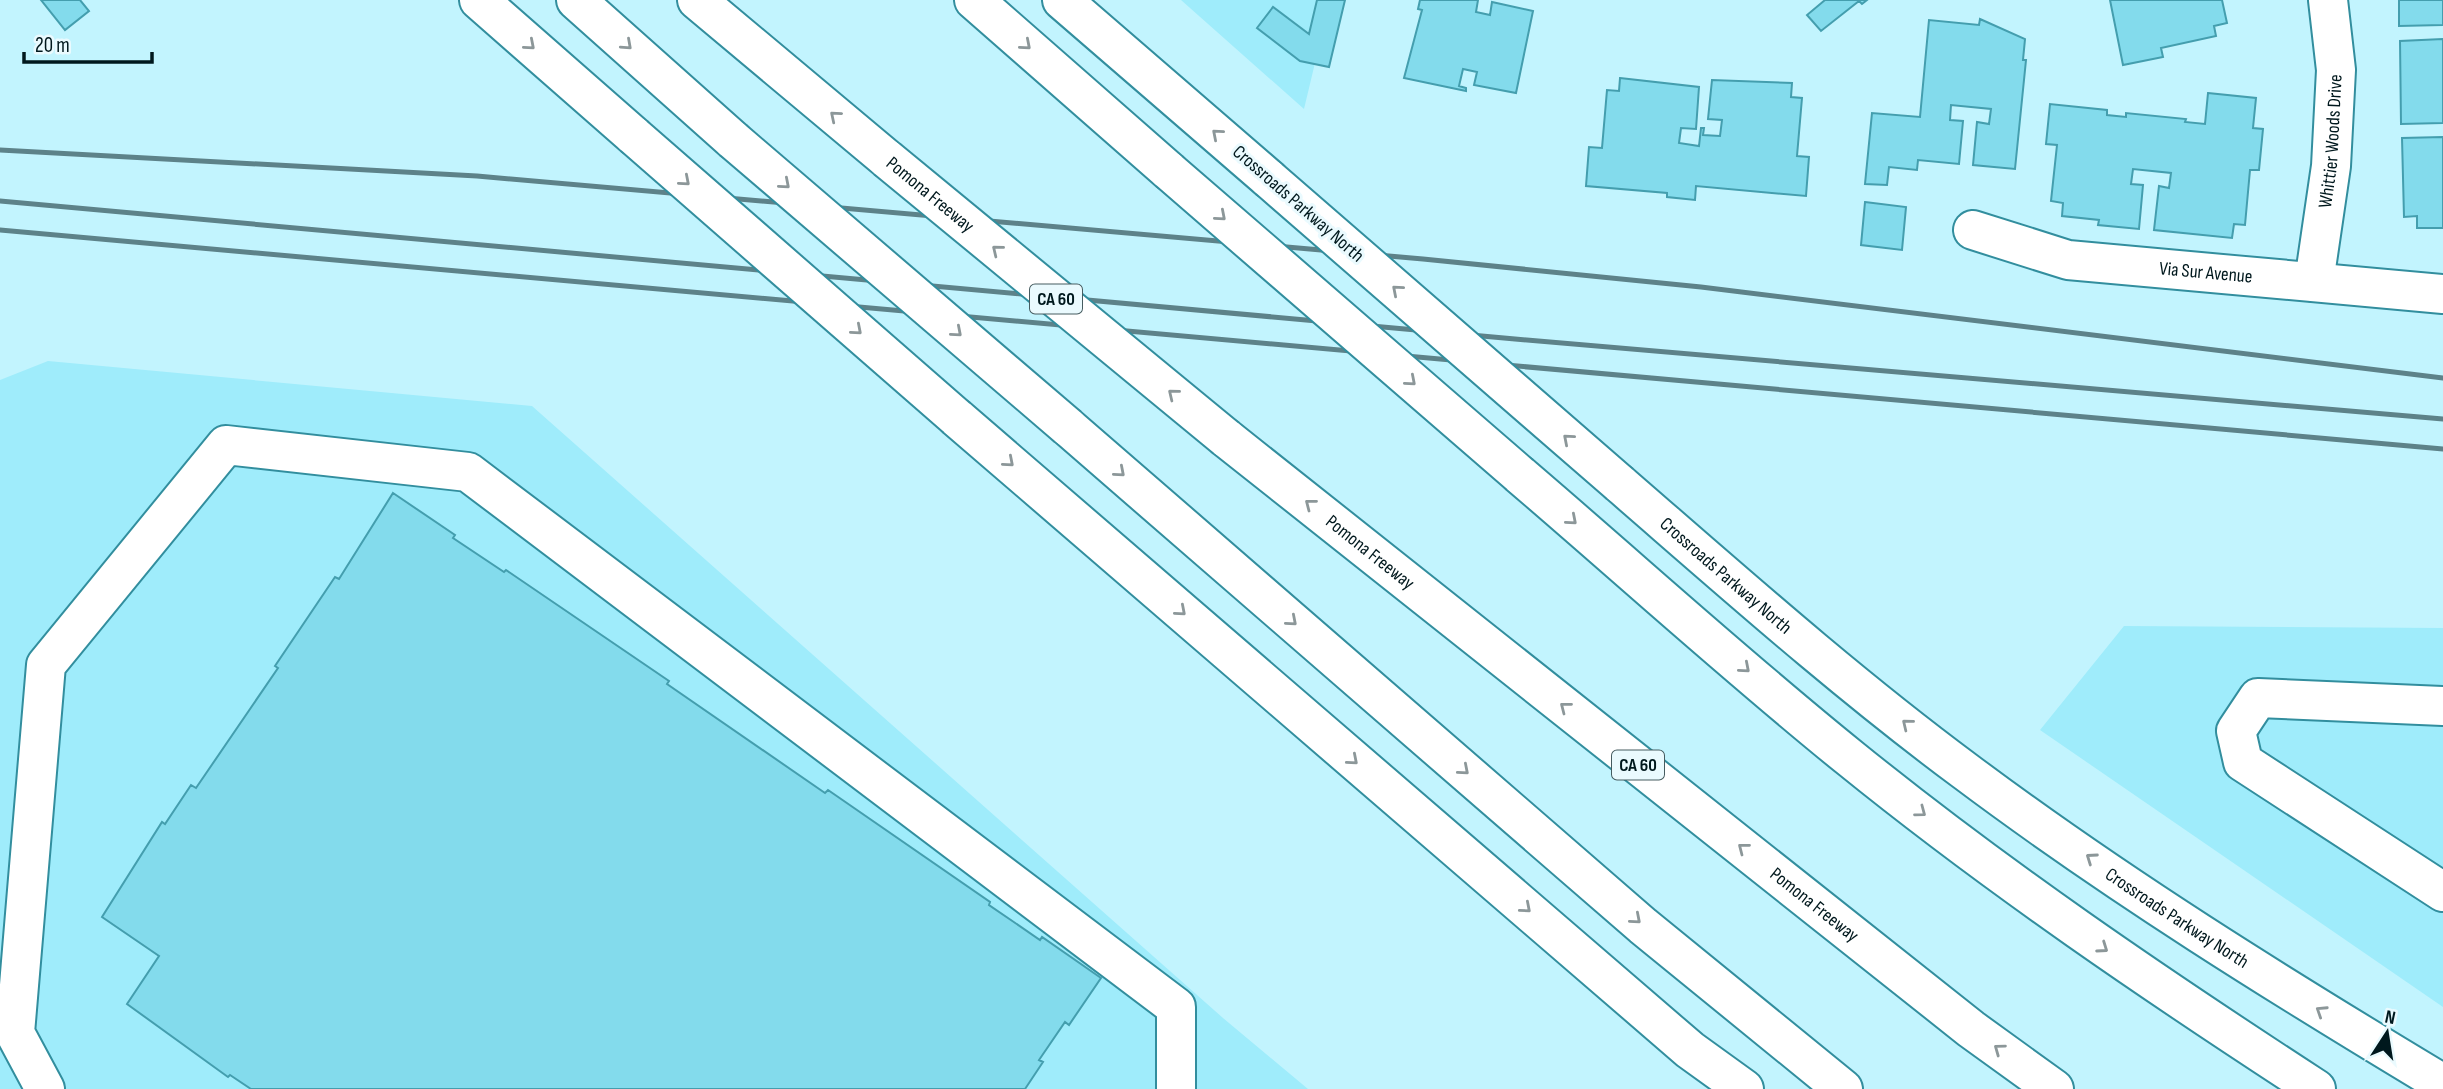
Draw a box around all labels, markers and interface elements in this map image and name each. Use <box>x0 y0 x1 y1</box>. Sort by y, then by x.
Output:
scale bar <box>24 21 152 65</box>
text: 20 m <box>35 33 70 58</box>
one-way arrow <box>522 37 535 49</box>
one-way arrow <box>618 37 631 49</box>
one-way arrow <box>1017 37 1030 49</box>
street label: Whittier Woods Drive <box>2313 74 2347 210</box>
one-way arrow <box>830 111 842 124</box>
one-way arrow <box>1213 130 1226 142</box>
street label: Crossroads Parkway North <box>1228 141 1368 267</box>
street label: Pomona Freeway <box>882 152 979 238</box>
one-way arrow <box>677 173 690 185</box>
one-way arrow <box>776 176 789 188</box>
one-way arrow <box>1213 208 1226 220</box>
one-way arrow <box>993 246 1006 258</box>
street label: Via Sur Avenue <box>2158 257 2253 288</box>
road number: CA 60 <box>1030 284 1082 314</box>
one-way arrow <box>1392 286 1405 298</box>
one-way arrow <box>849 322 862 334</box>
one-way arrow <box>949 324 962 336</box>
one-way arrow <box>1403 373 1416 385</box>
one-way arrow <box>1168 390 1181 402</box>
one-way arrow <box>1563 435 1576 447</box>
one-way arrow <box>1001 454 1014 466</box>
one-way arrow <box>1112 464 1125 476</box>
one-way arrow <box>1305 500 1317 513</box>
street label: Pomona Freeway <box>1321 510 1420 595</box>
one-way arrow <box>1563 512 1576 524</box>
street label: Crossroads Parkway North <box>1655 512 1796 639</box>
one-way arrow <box>1173 603 1186 615</box>
one-way arrow <box>1283 613 1296 625</box>
one-way arrow <box>1736 660 1749 672</box>
one-way arrow <box>1560 702 1572 715</box>
one-way arrow <box>1902 720 1915 733</box>
road number: CA 60 <box>1612 750 1664 780</box>
one-way arrow <box>1345 752 1358 764</box>
one-way arrow <box>1455 762 1468 774</box>
one-way arrow <box>1913 803 1925 816</box>
one-way arrow <box>1738 844 1750 857</box>
one-way arrow <box>2086 854 2099 866</box>
street label: Pomona Freeway <box>1765 862 1864 947</box>
street label: Crossroads Parkway North <box>2101 863 2253 973</box>
one-way arrow <box>1517 900 1530 912</box>
one-way arrow <box>1627 911 1640 923</box>
one-way arrow <box>2095 940 2108 952</box>
north arrow <box>2352 998 2422 1068</box>
one-way arrow <box>2316 1006 2329 1019</box>
text: N <box>2383 1006 2398 1030</box>
one-way arrow <box>1994 1045 2007 1057</box>

